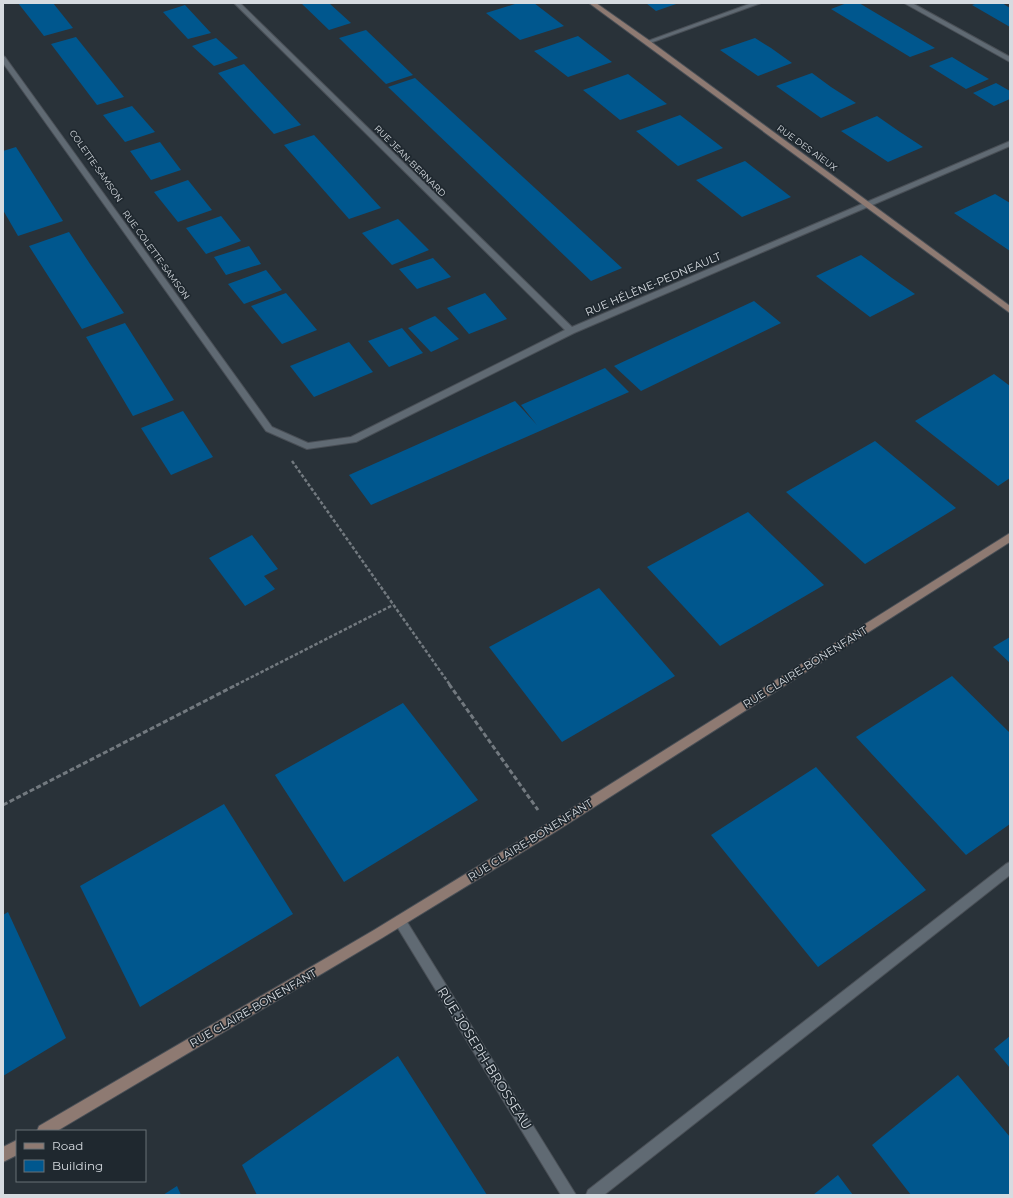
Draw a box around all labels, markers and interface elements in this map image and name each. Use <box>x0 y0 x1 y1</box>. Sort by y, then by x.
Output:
street label: RUE DES AÏEUX <box>775 122 840 173</box>
street label: RUE JEAN-BERNARD <box>372 123 448 199</box>
street label: COLETTE-SAMSON <box>67 128 125 204</box>
street label: RUE COLETTE-SAMSON <box>120 208 192 301</box>
street label: RUE HÉLÈNE-PEDNEAULT <box>583 249 724 319</box>
street label: RUE CLAIRE-BONENFANT <box>740 622 870 711</box>
street label: RUE CLAIRE-BONENFANT <box>465 795 595 884</box>
street label: RUE CLAIRE-BONENFANT <box>187 966 320 1050</box>
street label: RUE JOSEPH-BROSSEAU <box>435 984 535 1132</box>
legend <box>16 1130 146 1182</box>
text: Road <box>52 1138 83 1153</box>
text: Building <box>52 1158 103 1173</box>

